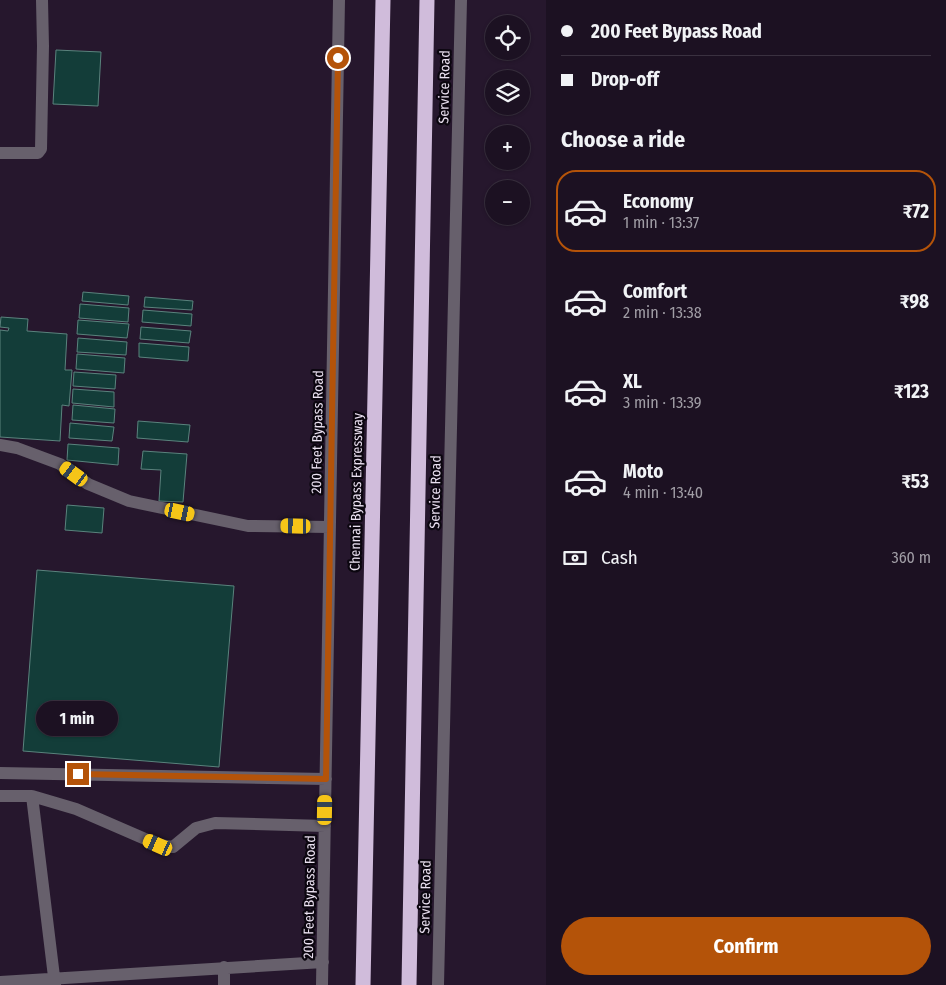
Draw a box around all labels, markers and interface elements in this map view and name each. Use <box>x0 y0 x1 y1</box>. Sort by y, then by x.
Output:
map controls <box>485 15 530 225</box>
button: locate <box>485 15 530 60</box>
text: 200 Feet Bypass Road <box>591 20 762 43</box>
route start <box>327 47 349 69</box>
street label: Service Road <box>435 50 454 124</box>
text: Drop-off <box>591 68 659 91</box>
button: layers <box>485 70 530 115</box>
button: + <box>485 125 530 170</box>
text: Choose a ride <box>561 126 685 153</box>
button: − <box>485 180 530 225</box>
icon: car <box>563 189 608 234</box>
text: Economy <box>623 190 693 213</box>
text: ₹72 <box>903 200 929 223</box>
text: 1 min · 13:37 <box>623 213 699 232</box>
icon: car <box>563 279 608 324</box>
text: Comfort <box>623 280 687 303</box>
text: ₹98 <box>900 290 929 313</box>
text: 2 min · 13:38 <box>623 303 702 322</box>
icon: car <box>563 369 608 414</box>
street label: 200 Feet Bypass Road <box>308 370 327 494</box>
text: XL <box>623 370 642 393</box>
text: ₹123 <box>894 380 929 403</box>
text: 3 min · 13:39 <box>623 393 701 412</box>
street label: Chennai Bypass Expressway <box>347 412 366 571</box>
street label: Service Road <box>426 455 445 529</box>
car <box>57 459 90 489</box>
icon: car <box>563 459 608 504</box>
text: Moto <box>623 460 663 483</box>
text: ₹53 <box>902 470 929 493</box>
text: 4 min · 13:40 <box>623 483 703 502</box>
car <box>163 502 196 522</box>
car <box>280 518 311 534</box>
icon: cash <box>561 544 589 572</box>
text: Cash <box>601 546 638 569</box>
text: 360 m <box>891 548 931 567</box>
callout: 1 min <box>37 702 119 736</box>
text: 1 min <box>60 709 94 728</box>
route end <box>67 763 89 785</box>
car <box>317 795 332 825</box>
car <box>141 832 174 858</box>
street label: 200 Feet Bypass Road <box>300 835 319 959</box>
street label: Service Road <box>416 860 435 934</box>
button: Confirm <box>561 917 931 975</box>

